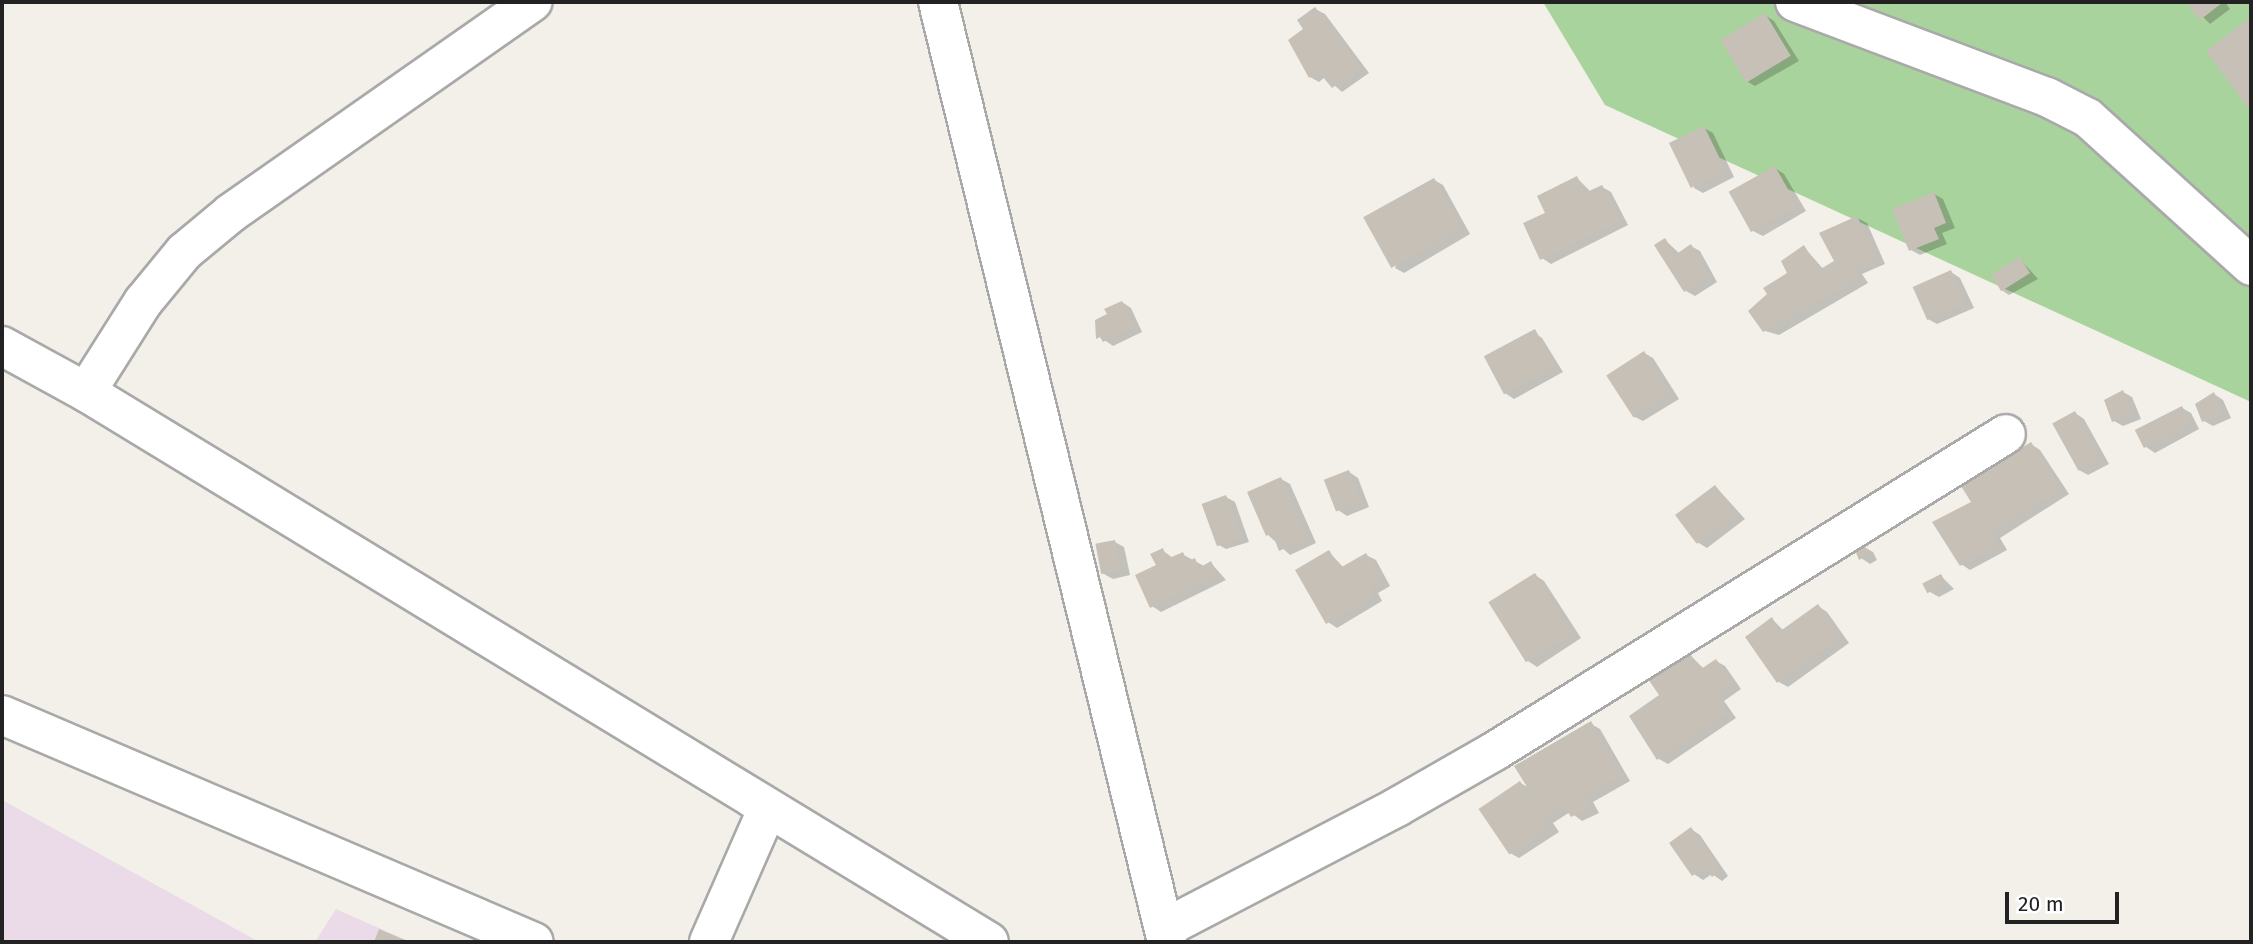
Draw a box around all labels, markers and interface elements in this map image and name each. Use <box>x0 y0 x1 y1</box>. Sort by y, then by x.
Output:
scale bar <box>2008 878 2122 922</box>
text: 20 m <box>2018 891 2064 917</box>

